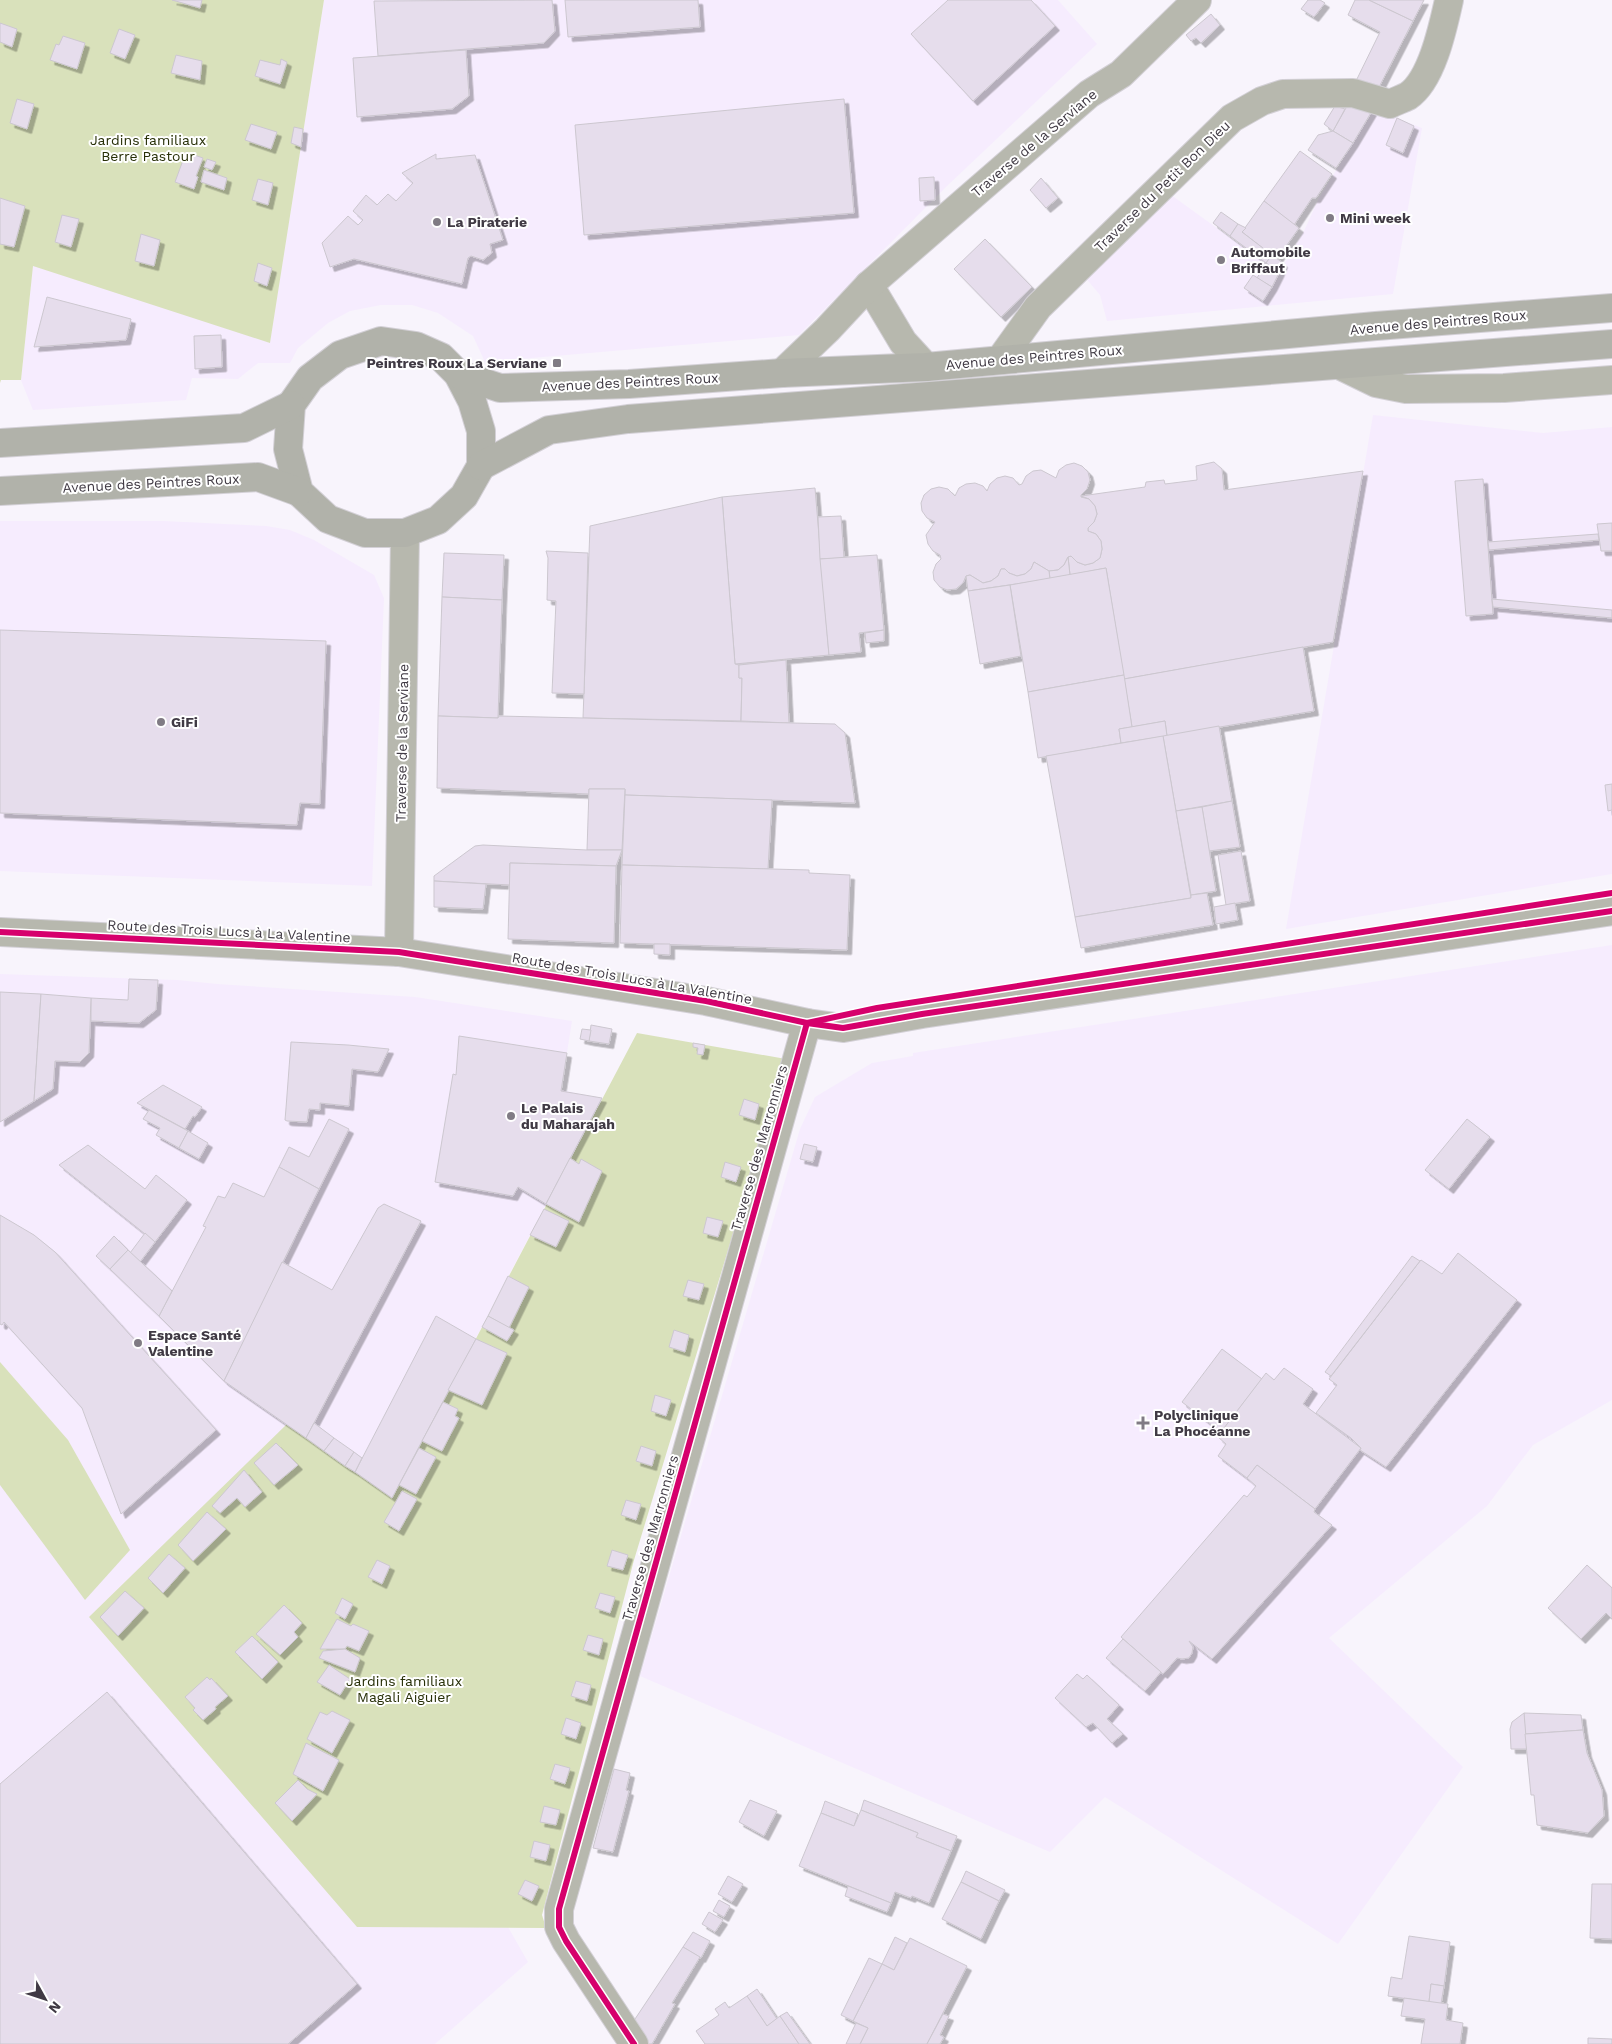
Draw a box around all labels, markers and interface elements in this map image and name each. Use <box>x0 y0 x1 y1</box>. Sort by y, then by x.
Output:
street label: Traverse de la Serviane <box>968 86 1100 200</box>
street label: Traverse du Petit Bon Dieu <box>1091 117 1233 255</box>
park label: Jardins familiaux Berre Pastour <box>90 132 206 164</box>
place label: Mini week <box>1340 210 1411 226</box>
marker: Mini week <box>1324 212 1336 224</box>
place label: La Piraterie <box>447 214 527 230</box>
marker: La Piraterie <box>431 216 443 228</box>
place label: Automobile Briffaut <box>1231 244 1311 276</box>
marker: Automobile Briffaut <box>1215 254 1227 266</box>
street label: Avenue des Peintres Roux <box>1349 306 1527 338</box>
street label: Avenue des Peintres Roux <box>945 341 1123 373</box>
place label: Peintres Roux La Serviane <box>366 355 547 371</box>
marker: Peintres Roux La Serviane <box>551 357 563 369</box>
street label: Avenue des Peintres Roux <box>541 369 719 395</box>
street label: Avenue des Peintres Roux <box>62 470 240 496</box>
street label: Traverse de la Serviane <box>393 664 411 822</box>
place label: GiFi <box>171 714 198 730</box>
marker: GiFi <box>155 716 167 728</box>
street label: Route des Trois Lucs à La Valentine <box>107 917 351 945</box>
street label: Route des Trois Lucs à La Valentine <box>511 949 753 1007</box>
street label: Traverse des Marronniers <box>728 1063 790 1233</box>
place label: Le Palais du Maharajah <box>521 1100 615 1132</box>
marker: Le Palais du Maharajah <box>505 1110 517 1122</box>
place label: Espace Santé Valentine <box>148 1327 241 1359</box>
marker: Espace Santé Valentine <box>132 1337 144 1349</box>
place label: Polyclinique La Phocéanne <box>1154 1407 1250 1439</box>
marker: Polyclinique La Phocéanne <box>1136 1416 1150 1430</box>
street label: Traverse des Marronniers <box>619 1453 681 1623</box>
park label: Jardins familiaux Magali Aiguier <box>346 1673 462 1705</box>
north arrow <box>20 1974 70 2024</box>
text: N <box>45 1998 64 2016</box>

